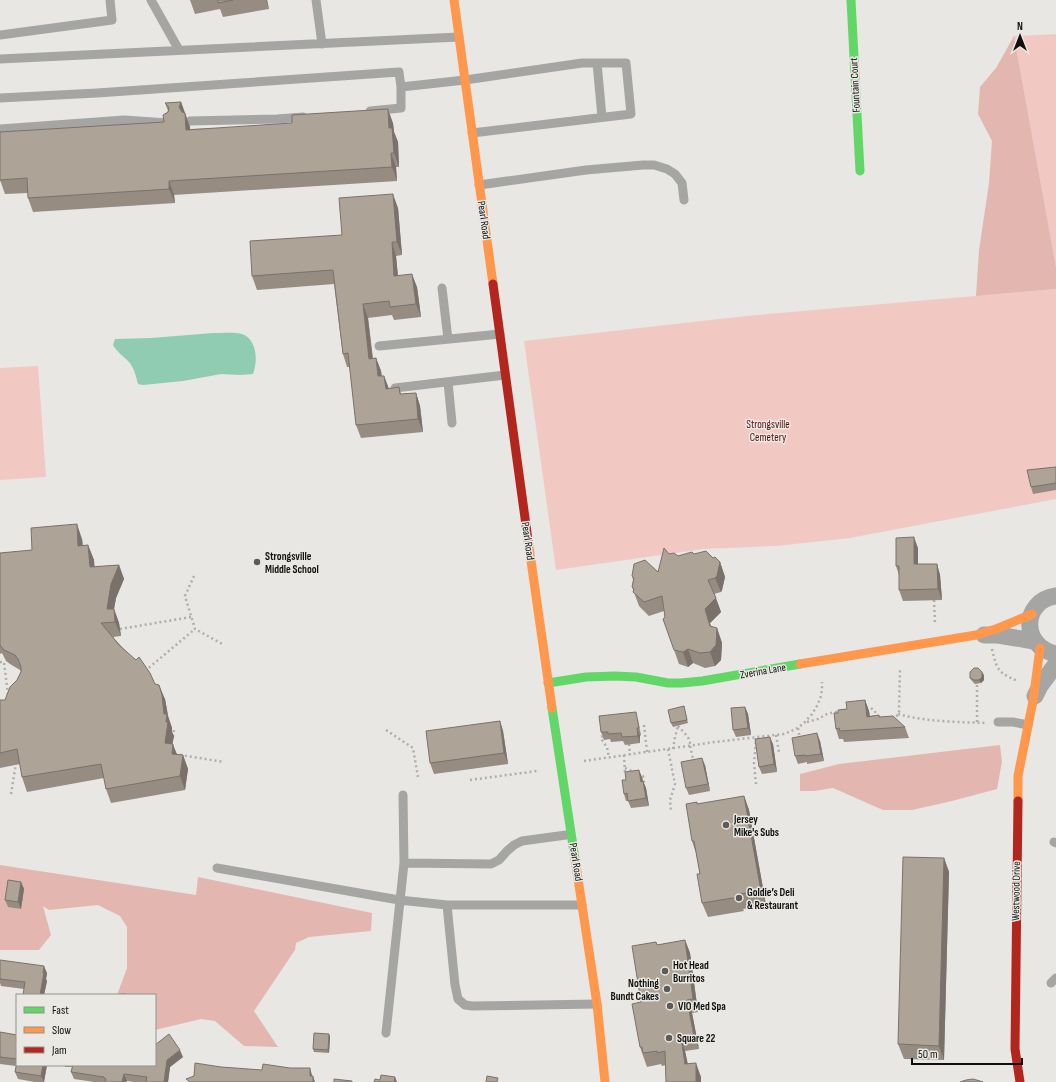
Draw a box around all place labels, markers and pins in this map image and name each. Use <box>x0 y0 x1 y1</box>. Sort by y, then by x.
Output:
place label: Strongsville Middle School <box>265 550 319 576</box>
marker: Strongsville Middle School <box>252 557 262 567</box>
place label: Jersey Mike's Subs <box>733 813 779 839</box>
marker: Jersey Mike's Subs <box>721 820 731 830</box>
place label: Goldie’s Deli & Restaurant <box>747 886 798 912</box>
marker: Goldie’s Deli & Restaurant <box>734 893 744 903</box>
place label: Hot Head Burritos <box>673 959 709 985</box>
marker: Hot Head Burritos <box>660 966 670 976</box>
place label: Nothing Bundt Cakes <box>611 977 659 1003</box>
marker: Nothing Bundt Cakes <box>662 984 672 994</box>
place label: VIO Med Spa <box>678 1000 726 1013</box>
marker: VIO Med Spa <box>665 1001 675 1011</box>
place label: Square 22 <box>677 1032 716 1045</box>
marker: Square 22 <box>664 1033 674 1043</box>

